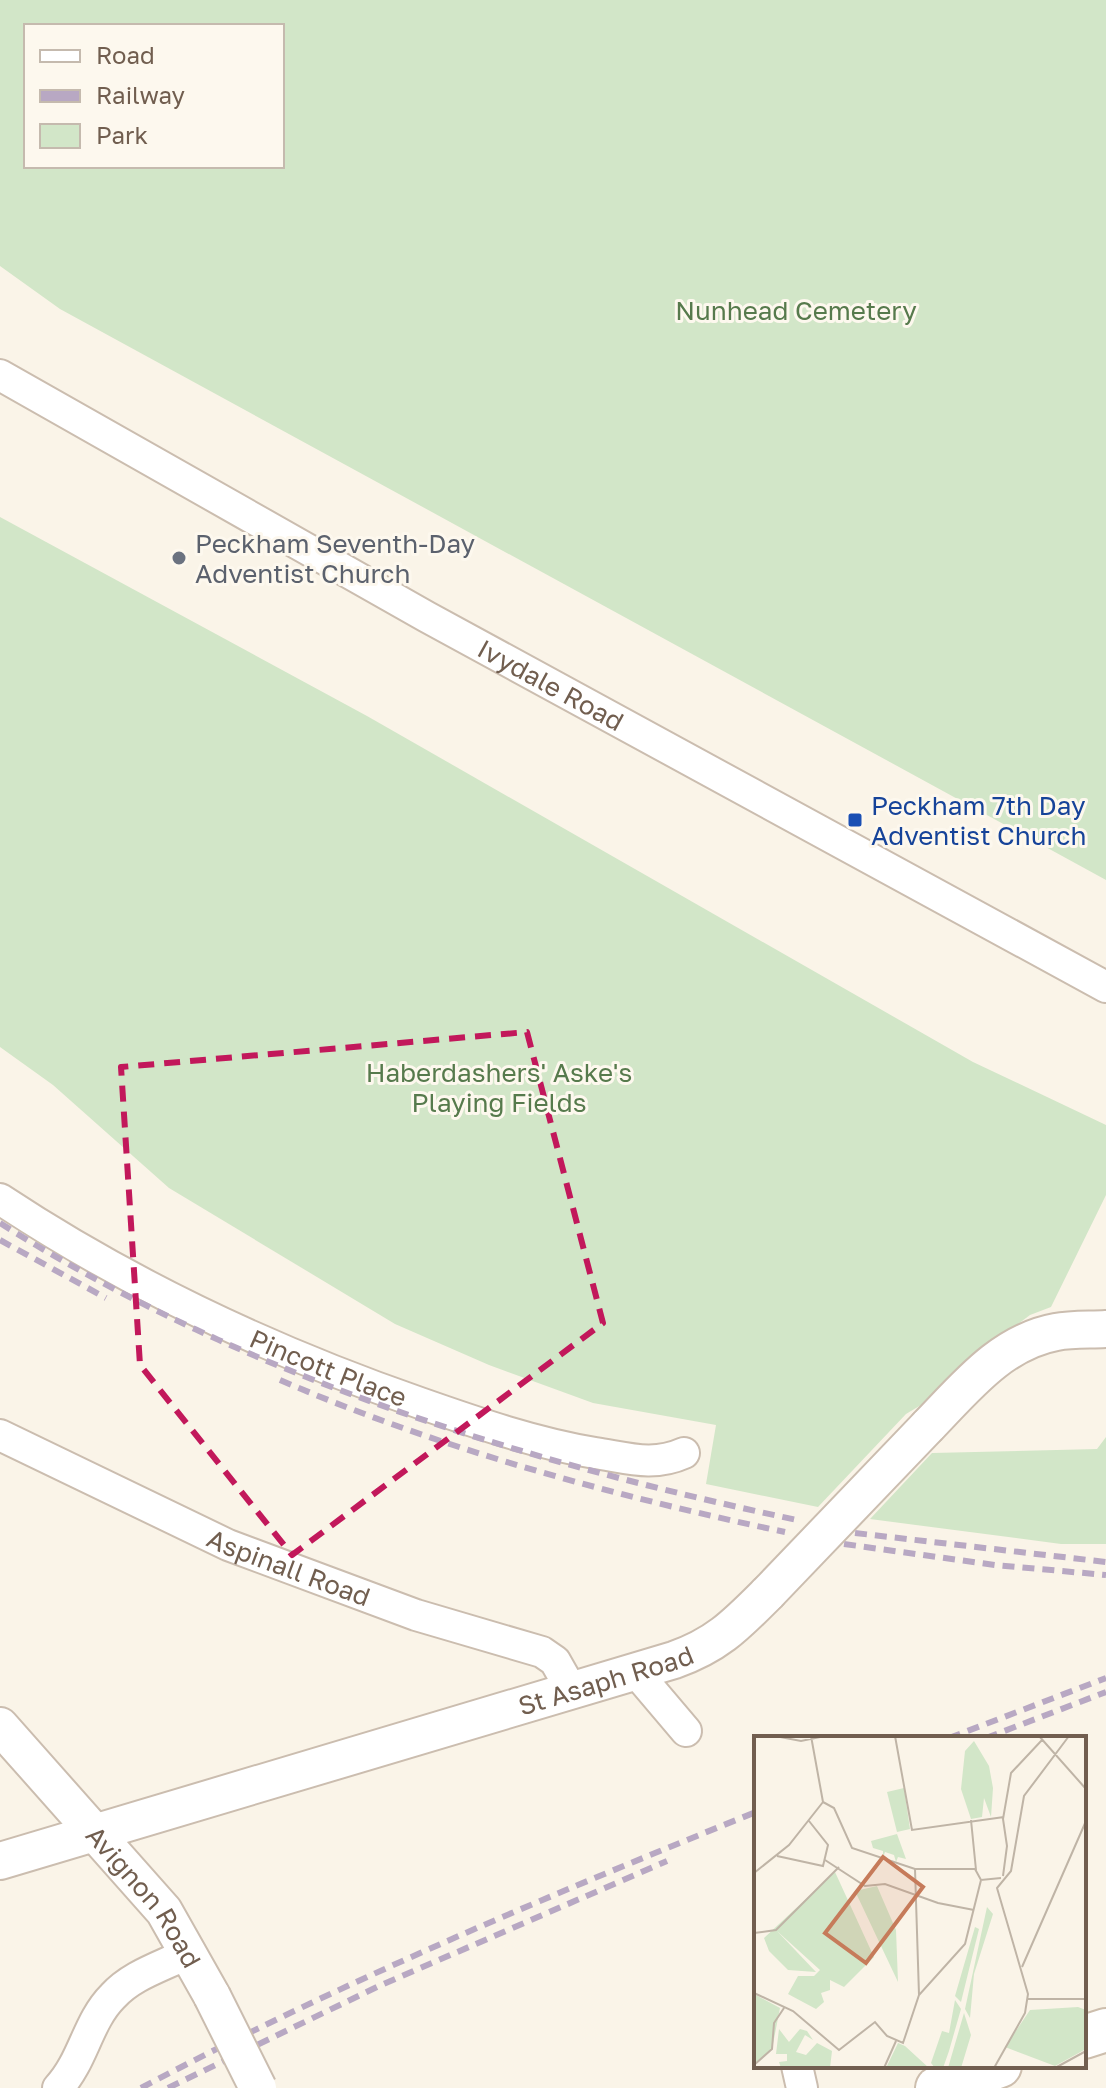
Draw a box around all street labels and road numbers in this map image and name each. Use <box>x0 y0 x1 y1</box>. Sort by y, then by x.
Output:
street label: Ivydale Road <box>473 632 629 737</box>
street label: Pincott Place <box>245 1322 411 1413</box>
street label: Aspinall Road <box>202 1522 375 1612</box>
street label: St Asaph Road <box>514 1639 698 1721</box>
street label: Avignon Road <box>80 1819 208 1973</box>

